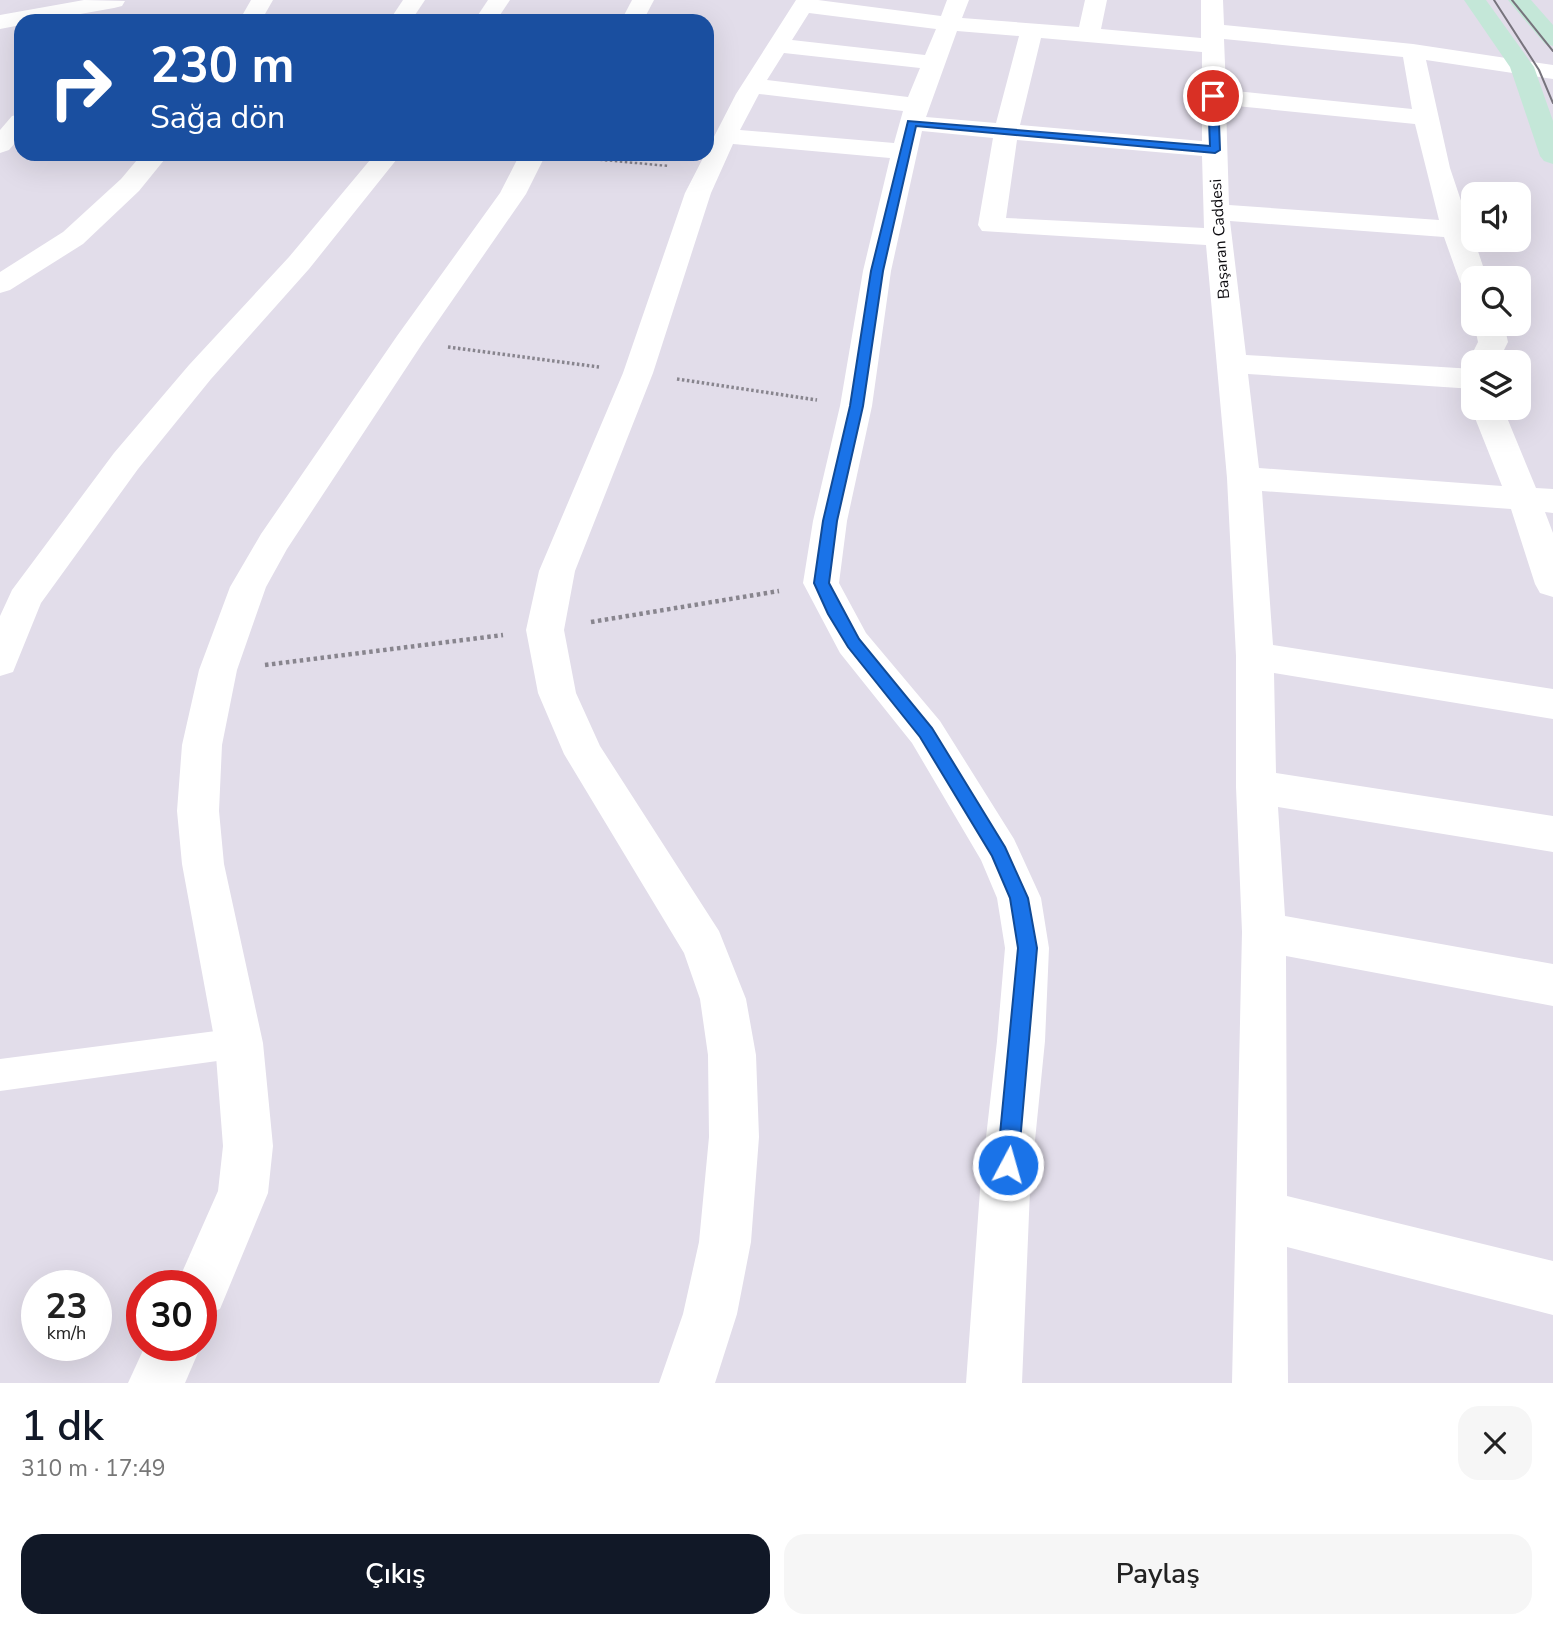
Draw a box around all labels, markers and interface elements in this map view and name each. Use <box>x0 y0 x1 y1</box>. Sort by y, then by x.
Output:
text: 230 m <box>150 32 294 99</box>
icon: right <box>35 42 126 133</box>
pin <box>1183 66 1243 126</box>
icon: arrive <box>1194 77 1232 115</box>
text: Sağa dön <box>150 96 285 139</box>
street label: Başaran Caddesi <box>1205 178 1235 300</box>
map controls <box>1461 182 1531 420</box>
button: sound <box>1461 182 1531 252</box>
button: search <box>1461 266 1531 336</box>
button: layers <box>1461 350 1531 420</box>
position arrow <box>971 1128 1045 1202</box>
speed limit sign: 30 <box>126 1270 217 1361</box>
text: 23 <box>45 1283 88 1330</box>
text: km/h <box>47 1321 86 1345</box>
text: 1 dk <box>21 1398 104 1455</box>
button: close <box>1458 1406 1532 1480</box>
text: 310 m · 17:49 <box>21 1453 166 1484</box>
button: Çıkış <box>21 1534 770 1614</box>
button: Paylaş <box>784 1534 1532 1614</box>

